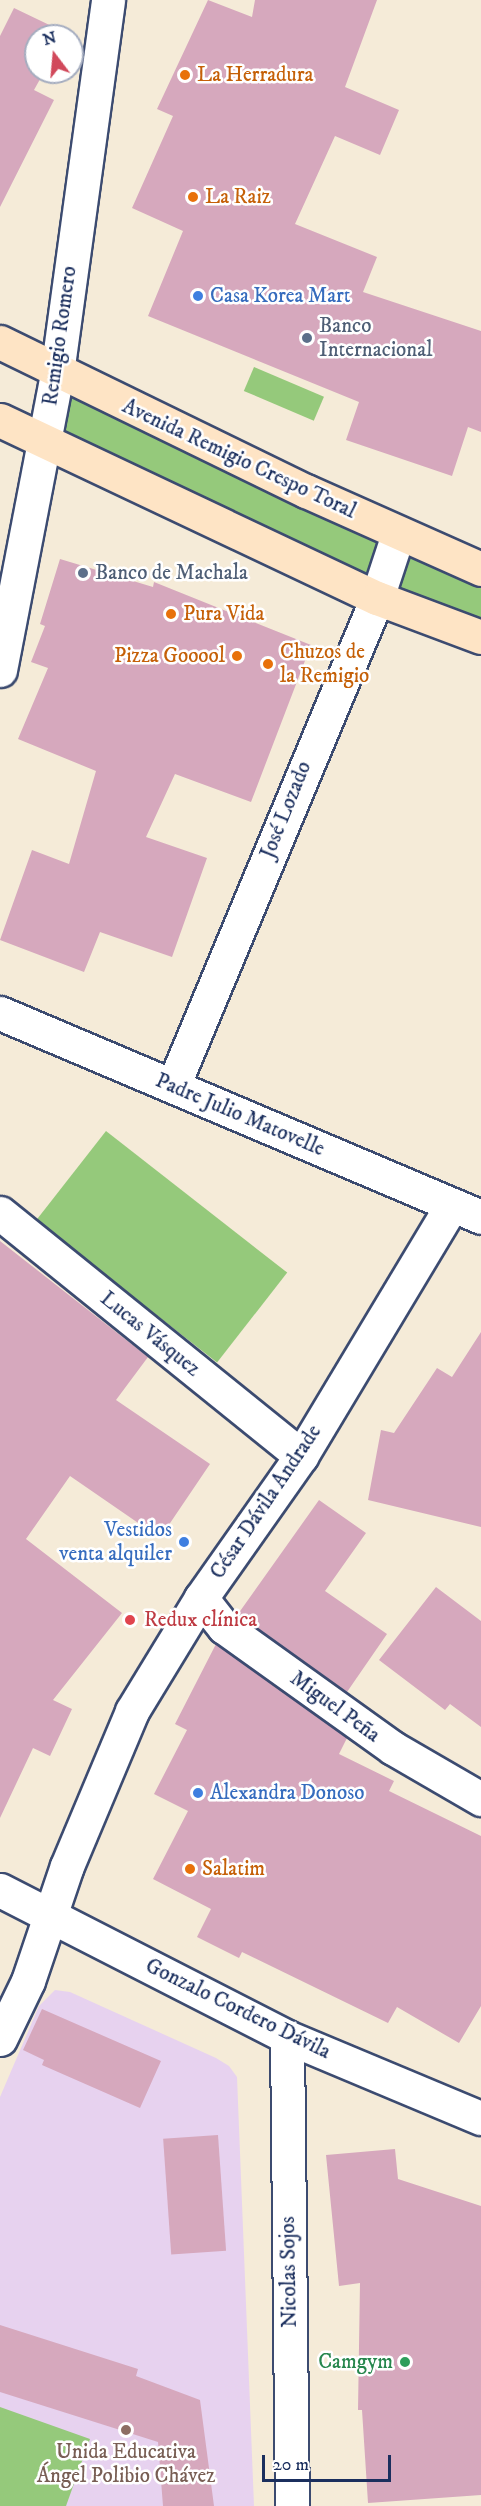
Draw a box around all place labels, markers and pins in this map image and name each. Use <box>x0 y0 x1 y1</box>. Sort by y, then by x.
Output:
place label: La Herradura <box>197 62 313 88</box>
marker: La Herradura <box>178 68 192 82</box>
place label: La Raiz <box>205 184 271 210</box>
marker: La Raiz <box>186 190 200 204</box>
place label: Casa Korea Mart <box>210 283 351 309</box>
marker: Casa Korea Mart <box>191 289 205 303</box>
place label: Banco Internacional <box>319 313 433 363</box>
marker: Banco Internacional <box>300 331 314 345</box>
place label: Banco de Machala <box>95 560 248 586</box>
marker: Banco de Machala <box>76 566 90 580</box>
place label: Pura Vida <box>183 601 265 627</box>
marker: Pura Vida <box>164 607 178 621</box>
place label: Chuzos de la Remigio <box>280 639 369 689</box>
place label: Pizza Gooool <box>114 643 225 669</box>
marker: Pizza Gooool <box>230 649 244 663</box>
marker: Chuzos de la Remigio <box>261 657 275 671</box>
place label: Vestidos venta alquiler <box>59 1517 172 1567</box>
marker: Vestidos venta alquiler <box>177 1535 191 1549</box>
place label: Redux clínica <box>144 1607 257 1633</box>
marker: Redux clínica <box>121 1611 139 1629</box>
place label: Alexandra Donoso <box>210 1780 364 1806</box>
marker: Alexandra Donoso <box>191 1786 205 1800</box>
place label: Salatim <box>202 1856 265 1882</box>
marker: Salatim <box>183 1862 197 1876</box>
place label: Camgym <box>318 2349 393 2375</box>
marker: Camgym <box>398 2355 412 2369</box>
marker: Unida Educativa Ángel Polibio Chávez <box>119 2423 133 2437</box>
place label: Unida Educativa Ángel Polibio Chávez <box>37 2439 215 2489</box>

